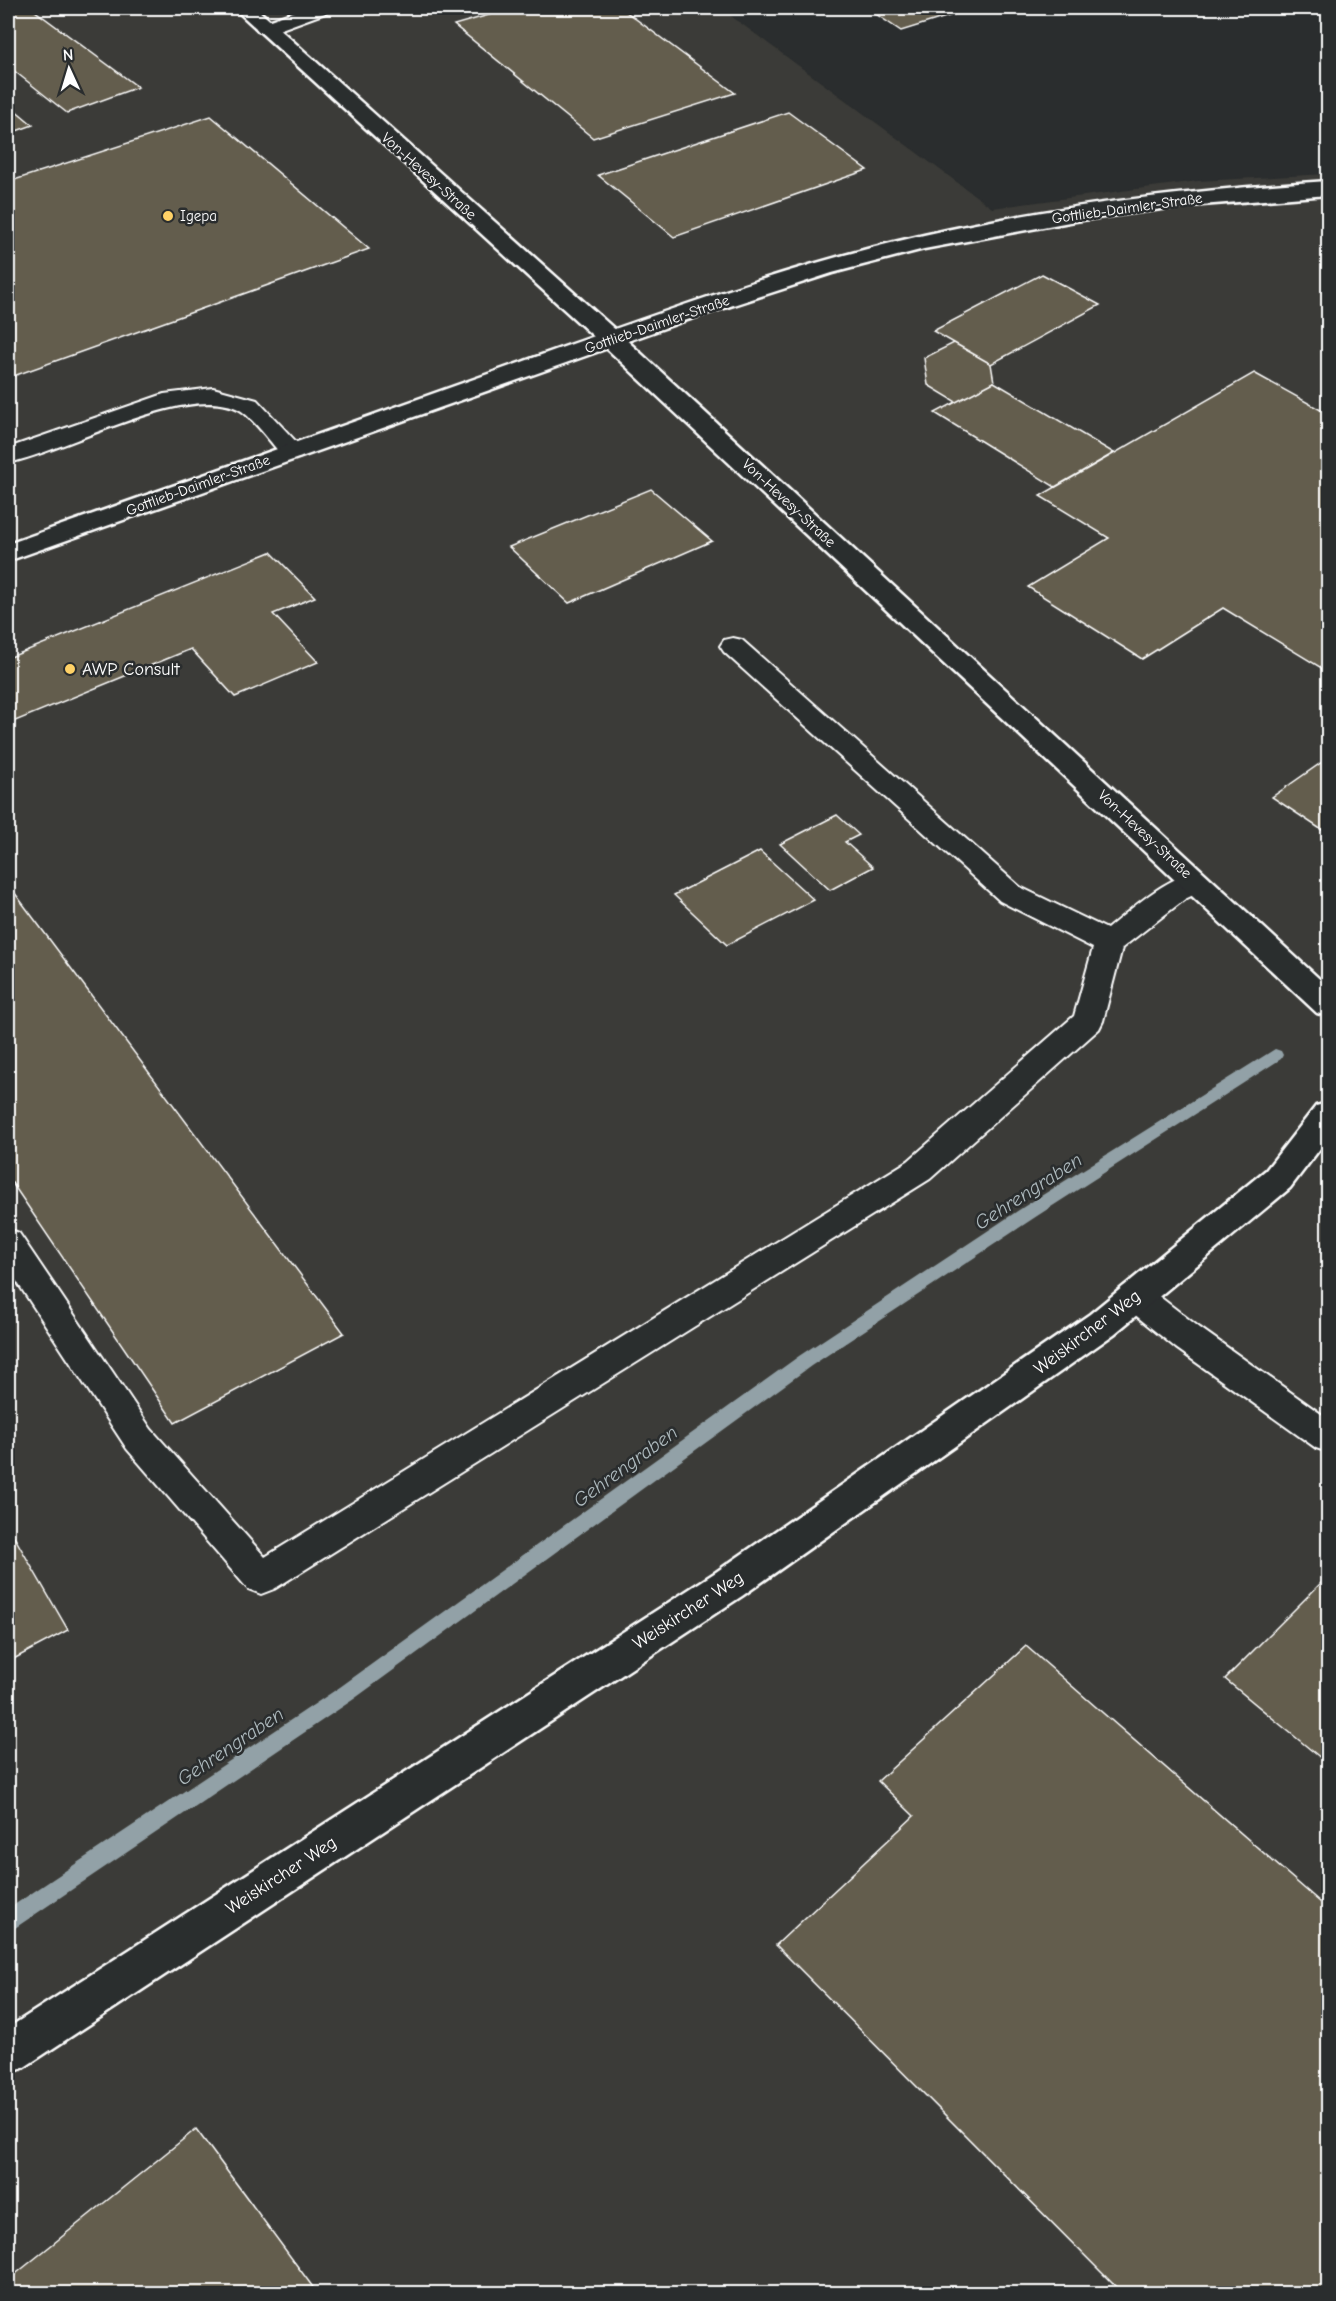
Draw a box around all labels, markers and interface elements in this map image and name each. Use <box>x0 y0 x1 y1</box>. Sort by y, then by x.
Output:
north arrow <box>39 39 99 99</box>
text: N <box>62 46 74 64</box>
street label: Von-Hevesy-Straße <box>378 129 481 224</box>
street label: Gottlieb-Daimler-Straße <box>1051 188 1204 227</box>
place label: Igepa <box>180 207 217 225</box>
marker: Igepa <box>161 209 175 223</box>
street label: Gottlieb-Daimler-Straße <box>582 291 732 357</box>
street label: Gottlieb-Daimler-Straße <box>124 450 273 519</box>
street label: Von-Hevesy-Straße <box>738 455 840 551</box>
place label: AWP Consult <box>82 659 180 680</box>
marker: AWP Consult <box>63 662 77 676</box>
street label: Von-Hevesy-Straße <box>1094 786 1196 882</box>
water label: Gehrengraben <box>970 1148 1086 1235</box>
street label: Weiskircher Weg <box>1030 1286 1145 1379</box>
water label: Gehrengraben <box>569 1421 682 1512</box>
street label: Weiskircher Weg <box>629 1567 748 1654</box>
water label: Gehrengraben <box>173 1702 288 1790</box>
street label: Weiskircher Weg <box>222 1832 341 1919</box>

